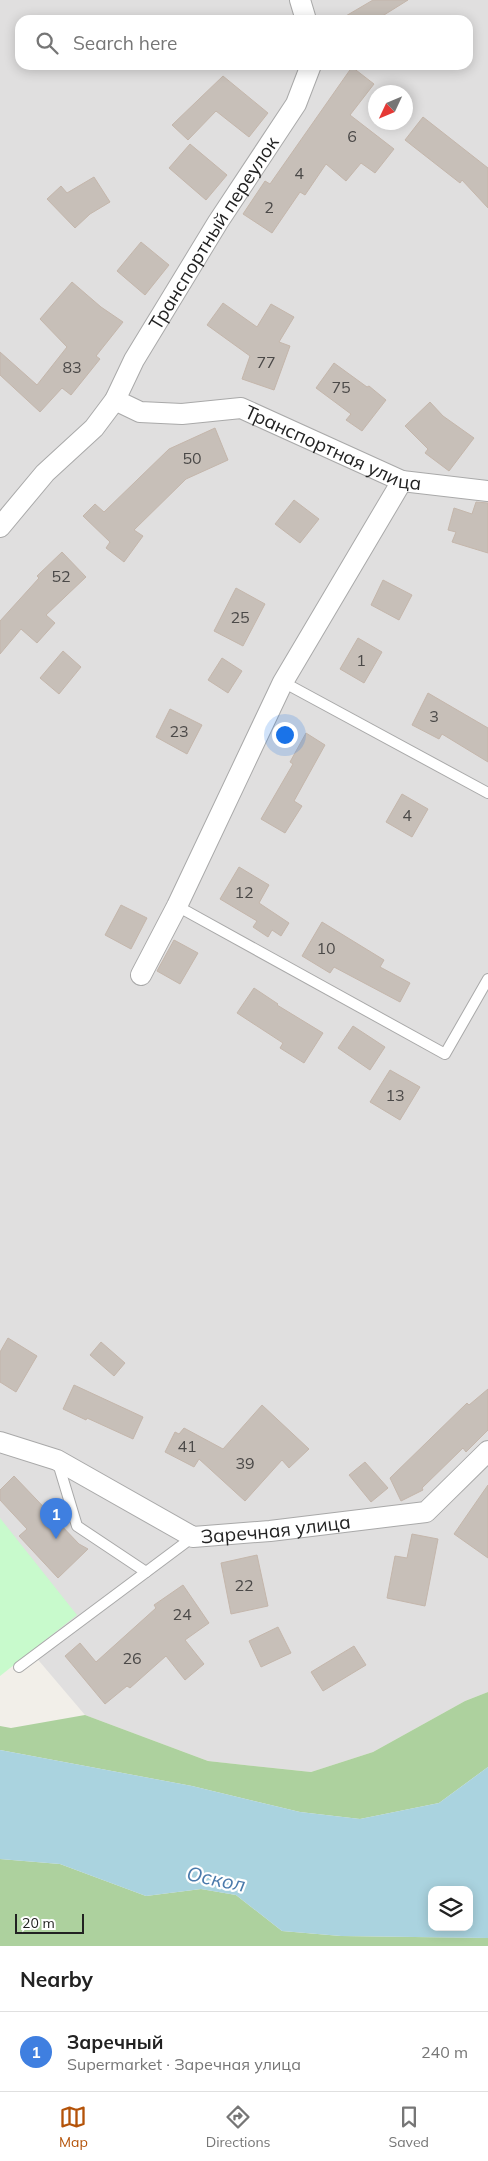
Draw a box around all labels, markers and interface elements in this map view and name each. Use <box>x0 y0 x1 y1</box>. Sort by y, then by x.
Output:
search box <box>15 15 473 70</box>
icon: search <box>33 29 61 57</box>
text: Search here <box>73 31 177 55</box>
north arrow <box>368 85 413 130</box>
house number: 6 <box>347 126 357 146</box>
street label: Транспортный переулок <box>143 131 284 334</box>
house number: 4 <box>294 163 304 183</box>
house number: 2 <box>264 197 274 217</box>
house number: 77 <box>256 352 276 372</box>
house number: 83 <box>62 357 82 377</box>
house number: 75 <box>331 377 351 397</box>
street label: Транспортная улица <box>241 399 423 495</box>
house number: 50 <box>182 448 202 468</box>
house number: 52 <box>51 566 71 586</box>
house number: 25 <box>230 607 250 627</box>
house number: 1 <box>356 650 366 670</box>
house number: 3 <box>429 706 439 726</box>
house number: 23 <box>169 721 189 741</box>
your location <box>272 722 298 748</box>
house number: 4 <box>402 805 412 825</box>
house number: 12 <box>234 882 254 902</box>
house number: 10 <box>316 938 336 958</box>
house number: 13 <box>385 1085 405 1105</box>
house number: 41 <box>177 1436 197 1456</box>
house number: 39 <box>235 1453 255 1473</box>
pin: 1 <box>40 1498 72 1539</box>
street label: Заречная улица <box>200 1509 352 1548</box>
house number: 22 <box>234 1575 254 1595</box>
house number: 24 <box>172 1604 192 1624</box>
house number: 26 <box>122 1648 142 1668</box>
water label: Оскол <box>184 1860 248 1897</box>
map controls <box>428 1886 473 1931</box>
button: layers <box>428 1886 473 1931</box>
scale bar <box>15 1911 84 1934</box>
text: 20 m <box>22 1914 55 1932</box>
text: Nearby <box>20 1966 93 1992</box>
text: Заречный <box>67 2030 164 2054</box>
text: 1 <box>31 2042 41 2062</box>
text: 240 m <box>421 2042 468 2062</box>
text: Supermarket · Заречная улица <box>67 2054 301 2074</box>
tab: Map <box>59 2103 88 2151</box>
tab: Directions <box>206 2103 271 2151</box>
tab: Saved <box>389 2103 429 2151</box>

